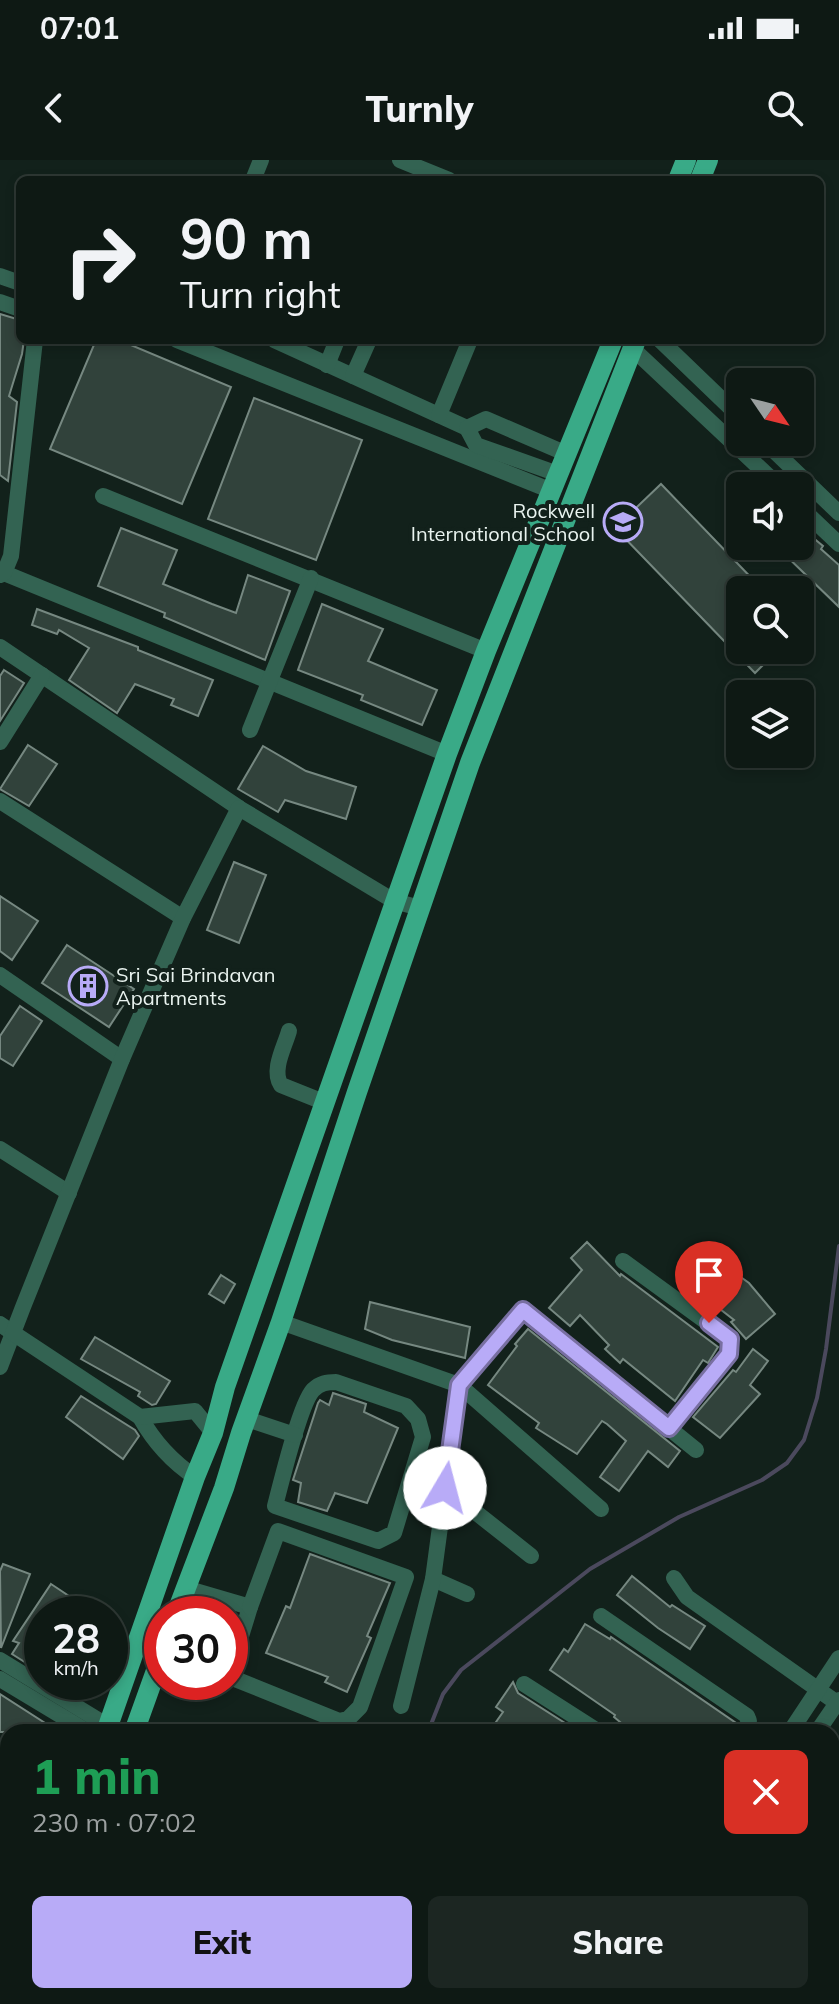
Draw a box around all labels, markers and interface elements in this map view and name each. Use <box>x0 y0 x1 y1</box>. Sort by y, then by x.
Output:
text: 07:01 <box>40 9 119 47</box>
icon: back <box>32 86 76 130</box>
text: Turnly <box>365 86 474 131</box>
icon: search <box>763 86 807 130</box>
text: 90 m <box>180 203 313 273</box>
icon: right <box>48 208 152 312</box>
text: Turn right <box>180 272 341 317</box>
north arrow <box>726 368 814 456</box>
map controls <box>726 368 814 768</box>
button: sound <box>726 472 814 560</box>
place label: Rockwell International School <box>411 498 595 546</box>
school or university icon: Rockwell International School <box>602 501 644 543</box>
button: search <box>726 576 814 664</box>
button: layers <box>726 680 814 768</box>
place label: Sri Sai Brindavan Apartments <box>116 962 276 1010</box>
building icon: Sri Sai Brindavan Apartments <box>67 965 109 1007</box>
pin <box>675 1241 743 1323</box>
icon: arrive <box>687 1253 731 1297</box>
position arrow <box>403 1446 487 1530</box>
speed limit sign: 30 <box>144 1596 248 1700</box>
text: 28 <box>52 1613 100 1663</box>
text: km/h <box>53 1655 99 1680</box>
text: 1 min <box>32 1746 161 1806</box>
button: close <box>724 1750 808 1834</box>
text: 230 m · 07:02 <box>32 1806 196 1839</box>
button: Exit <box>32 1896 412 1988</box>
button: Share <box>428 1896 808 1988</box>

